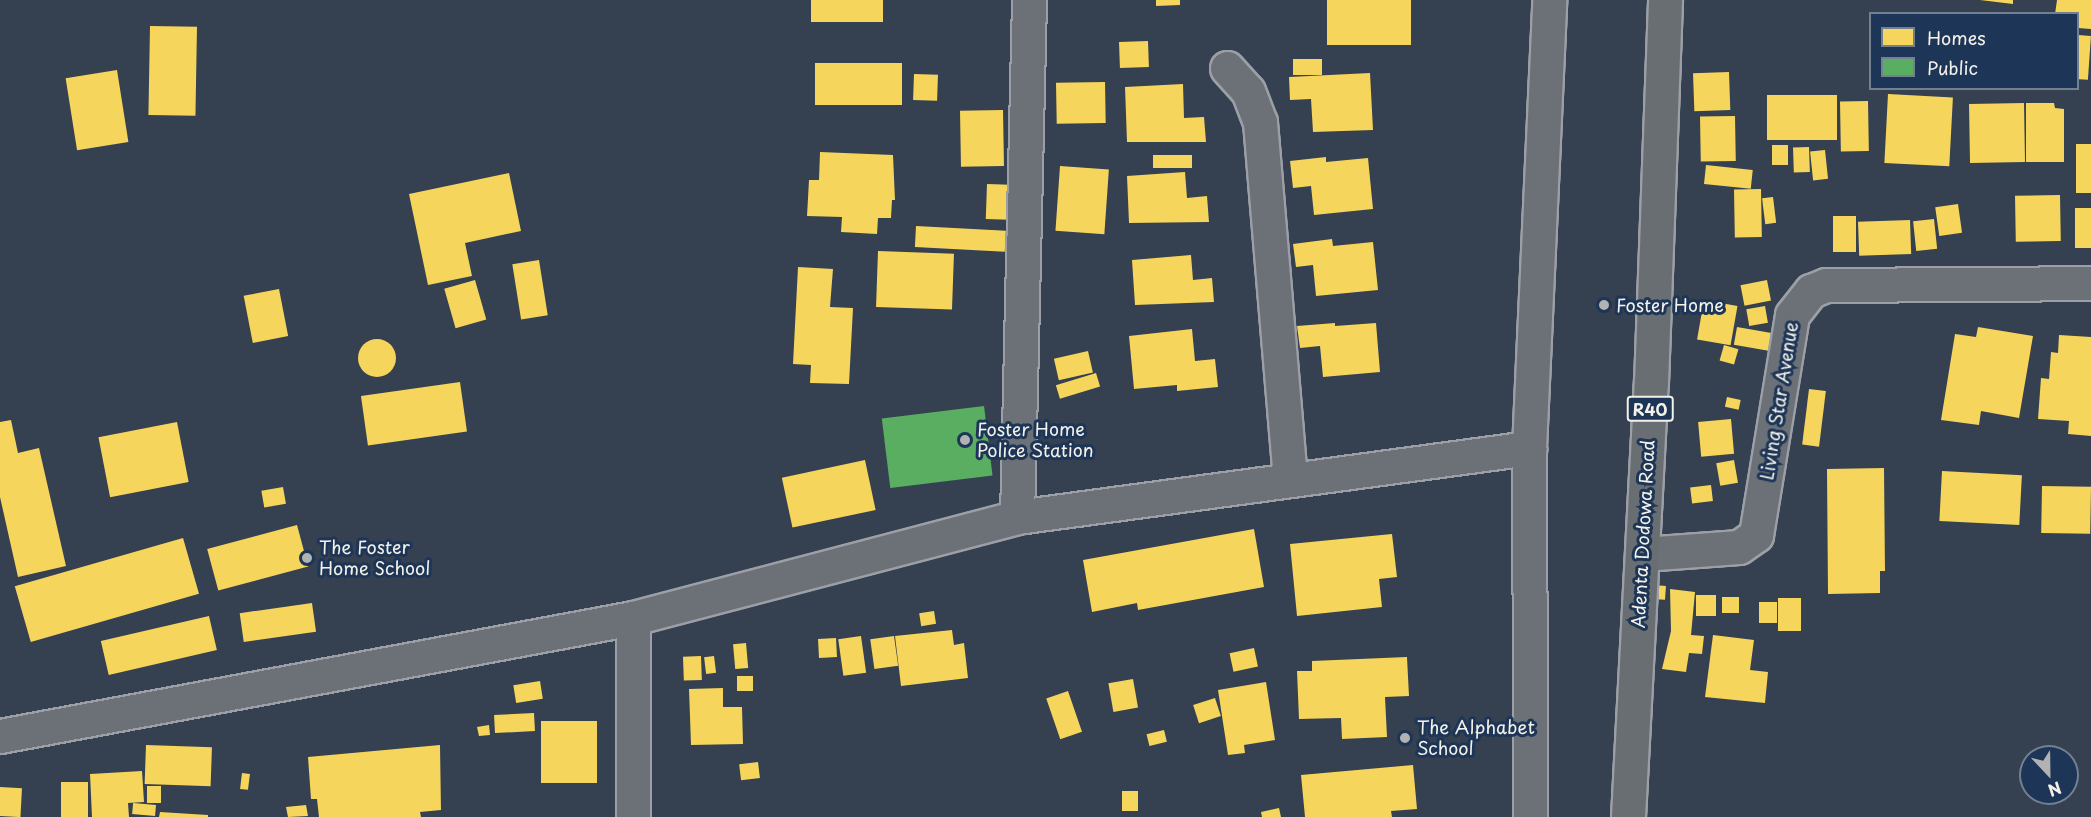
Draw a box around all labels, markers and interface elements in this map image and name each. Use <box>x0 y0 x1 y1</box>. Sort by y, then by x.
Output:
legend <box>1869 12 2079 90</box>
text: Homes <box>1927 24 1985 51</box>
text: Public <box>1927 54 1978 81</box>
place label: Foster Home <box>1616 294 1725 316</box>
marker: Foster Home <box>1597 298 1611 312</box>
street label: Living Star Avenue <box>1756 320 1802 482</box>
road number: R40 <box>1626 396 1674 422</box>
place label: Foster Home Police Station <box>977 419 1094 462</box>
marker: Foster Home Police Station <box>958 433 972 447</box>
street label: Adenta Dodowa Road <box>1627 440 1659 628</box>
place label: The Foster Home School <box>319 537 431 580</box>
marker: The Foster Home School <box>300 551 314 565</box>
place label: The Alphabet School <box>1417 717 1534 760</box>
marker: The Alphabet School <box>1398 731 1412 745</box>
north arrow <box>2019 745 2079 805</box>
text: N <box>2045 776 2065 803</box>

